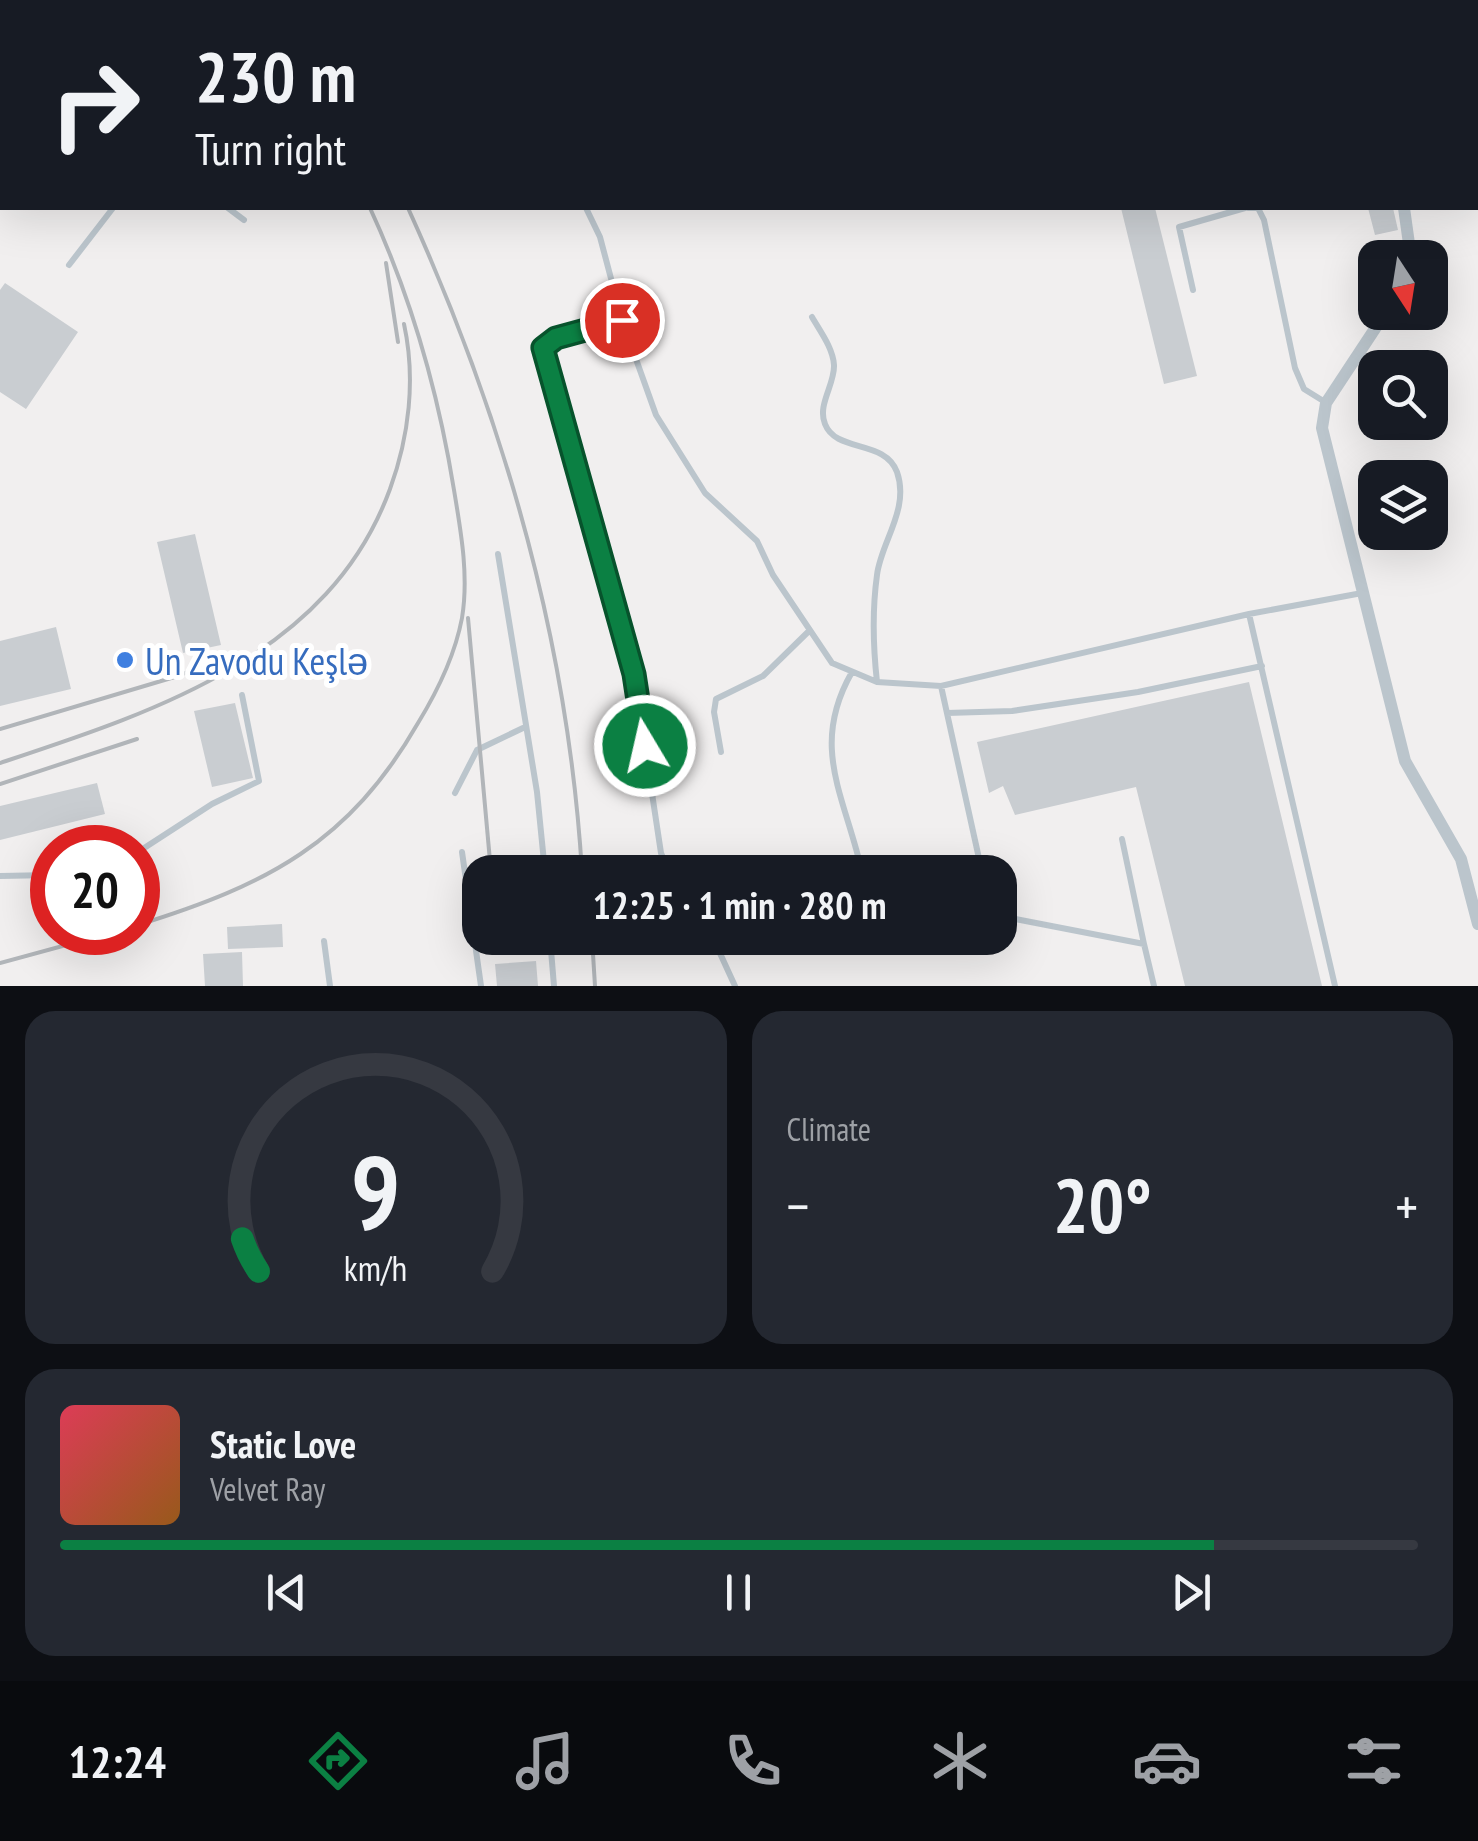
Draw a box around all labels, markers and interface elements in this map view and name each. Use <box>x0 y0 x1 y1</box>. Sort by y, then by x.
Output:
text: 230 m <box>195 31 356 121</box>
icon: right <box>30 40 160 170</box>
text: Turn right <box>195 119 346 177</box>
north arrow <box>1358 240 1448 330</box>
map controls <box>1358 240 1448 550</box>
pin <box>580 278 665 363</box>
icon: arrive <box>595 293 650 348</box>
button: search <box>1358 350 1448 440</box>
button: layers <box>1358 460 1448 550</box>
place label: Un Zavodu Keşlə <box>145 636 368 685</box>
marker: Un Zavodu Keşlə <box>114 649 136 671</box>
position arrow <box>593 694 697 798</box>
speed limit sign: 20 <box>30 825 160 955</box>
text: 12:25 · 1 min · 280 m <box>593 880 886 929</box>
text: Climate <box>787 1108 871 1150</box>
text: 9 <box>351 1123 401 1258</box>
text: 20° <box>1053 1157 1152 1254</box>
text: − <box>787 1170 809 1241</box>
text: + <box>1395 1170 1418 1241</box>
text: km/h <box>344 1245 407 1291</box>
text: Static Love <box>210 1419 356 1468</box>
text: Velvet Ray <box>210 1468 325 1510</box>
icon: previous <box>259 1565 314 1620</box>
icon: pause <box>711 1565 766 1620</box>
icon: next <box>1164 1565 1219 1620</box>
icon: directions <box>303 1726 373 1796</box>
icon: music <box>510 1726 580 1796</box>
icon: phone <box>718 1726 788 1796</box>
icon: climate <box>925 1726 995 1796</box>
icon: car <box>1132 1726 1202 1796</box>
icon: filters <box>1339 1726 1409 1796</box>
text: 12:24 <box>69 1732 166 1790</box>

